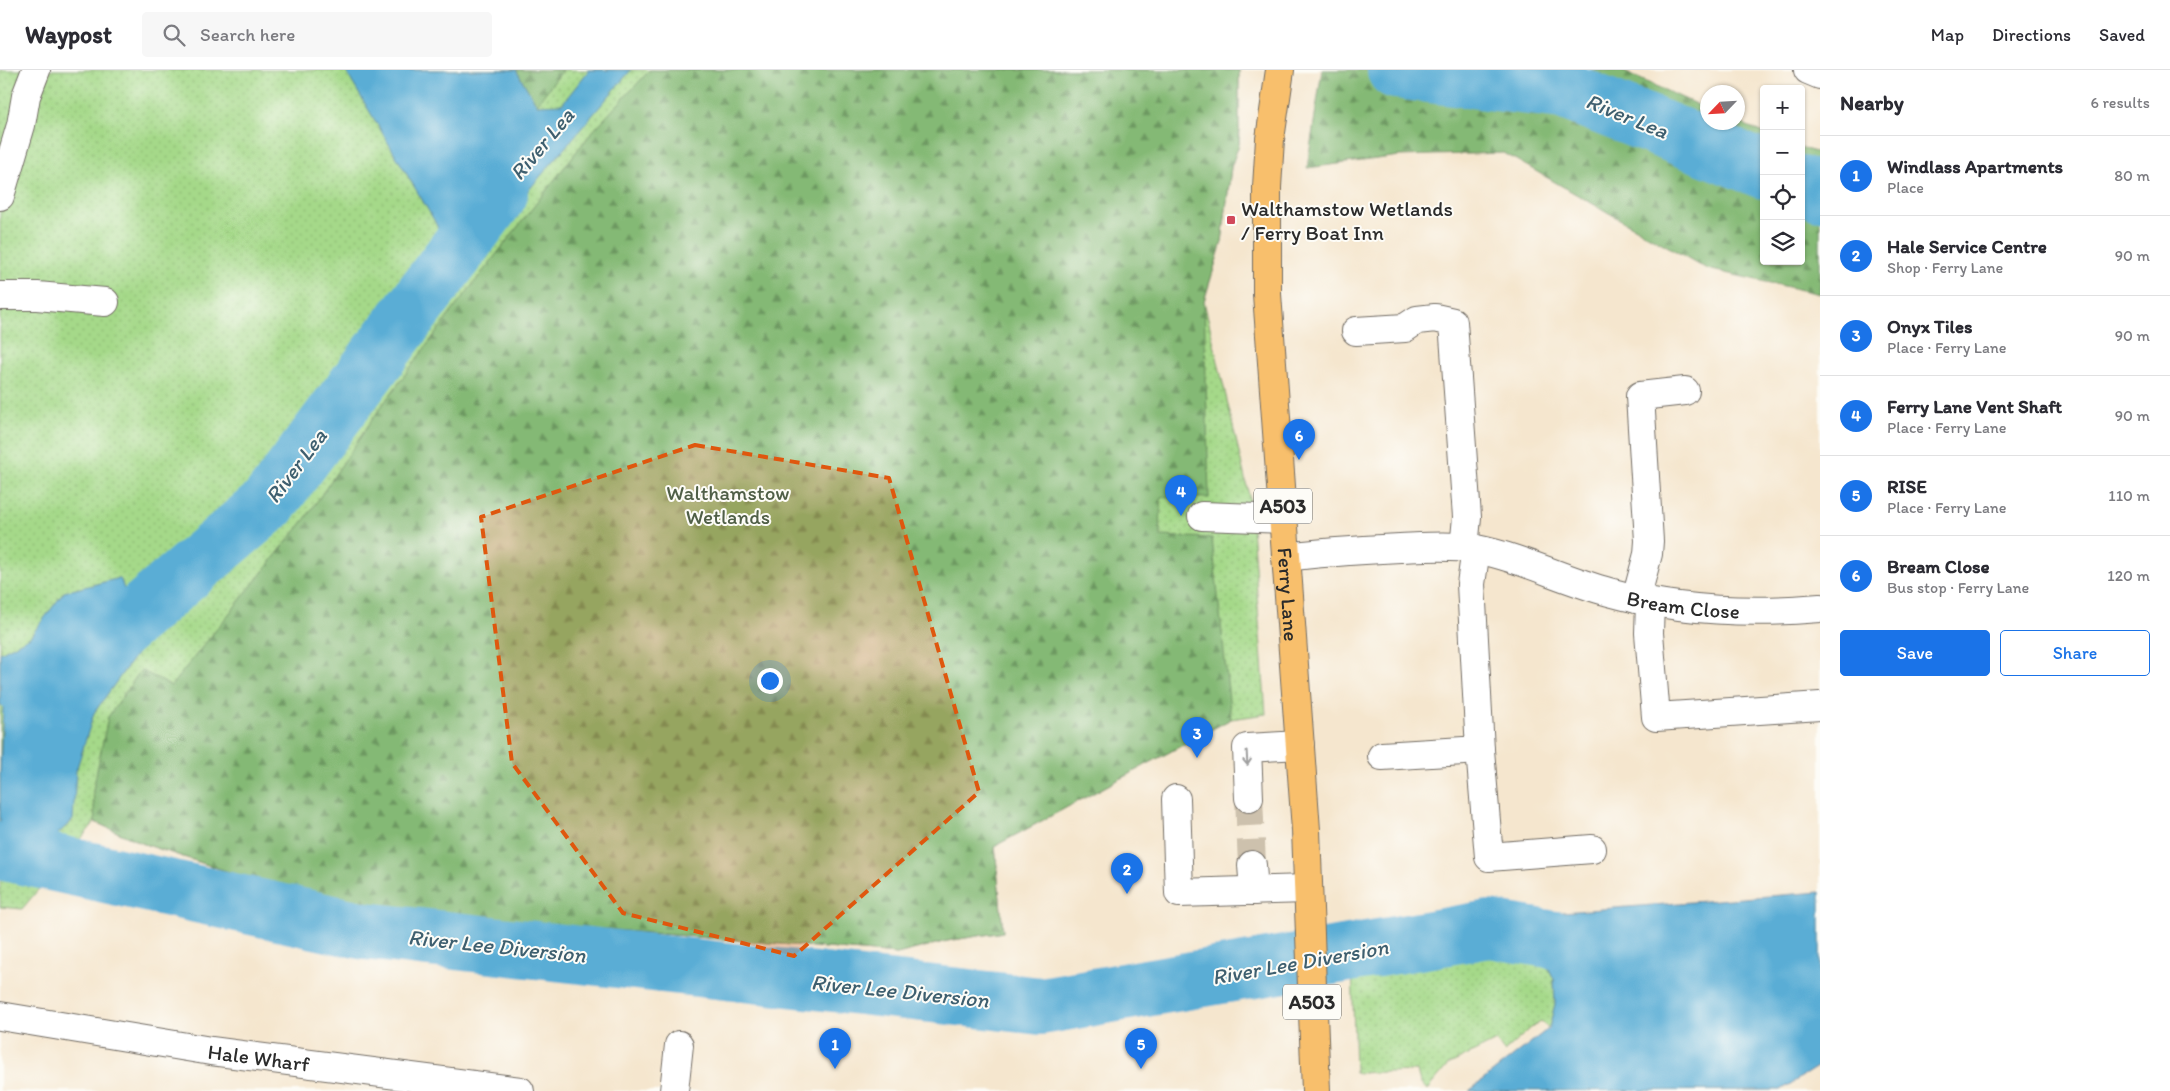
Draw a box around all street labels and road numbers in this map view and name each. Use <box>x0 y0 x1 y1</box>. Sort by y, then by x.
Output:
road number: A503 <box>1254 488 1312 524</box>
street label: Ferry Lane <box>1273 547 1305 642</box>
street label: Bream Close <box>1625 585 1740 623</box>
road number: A503 <box>1283 984 1341 1020</box>
street label: Hale Wharf <box>206 1038 311 1076</box>

